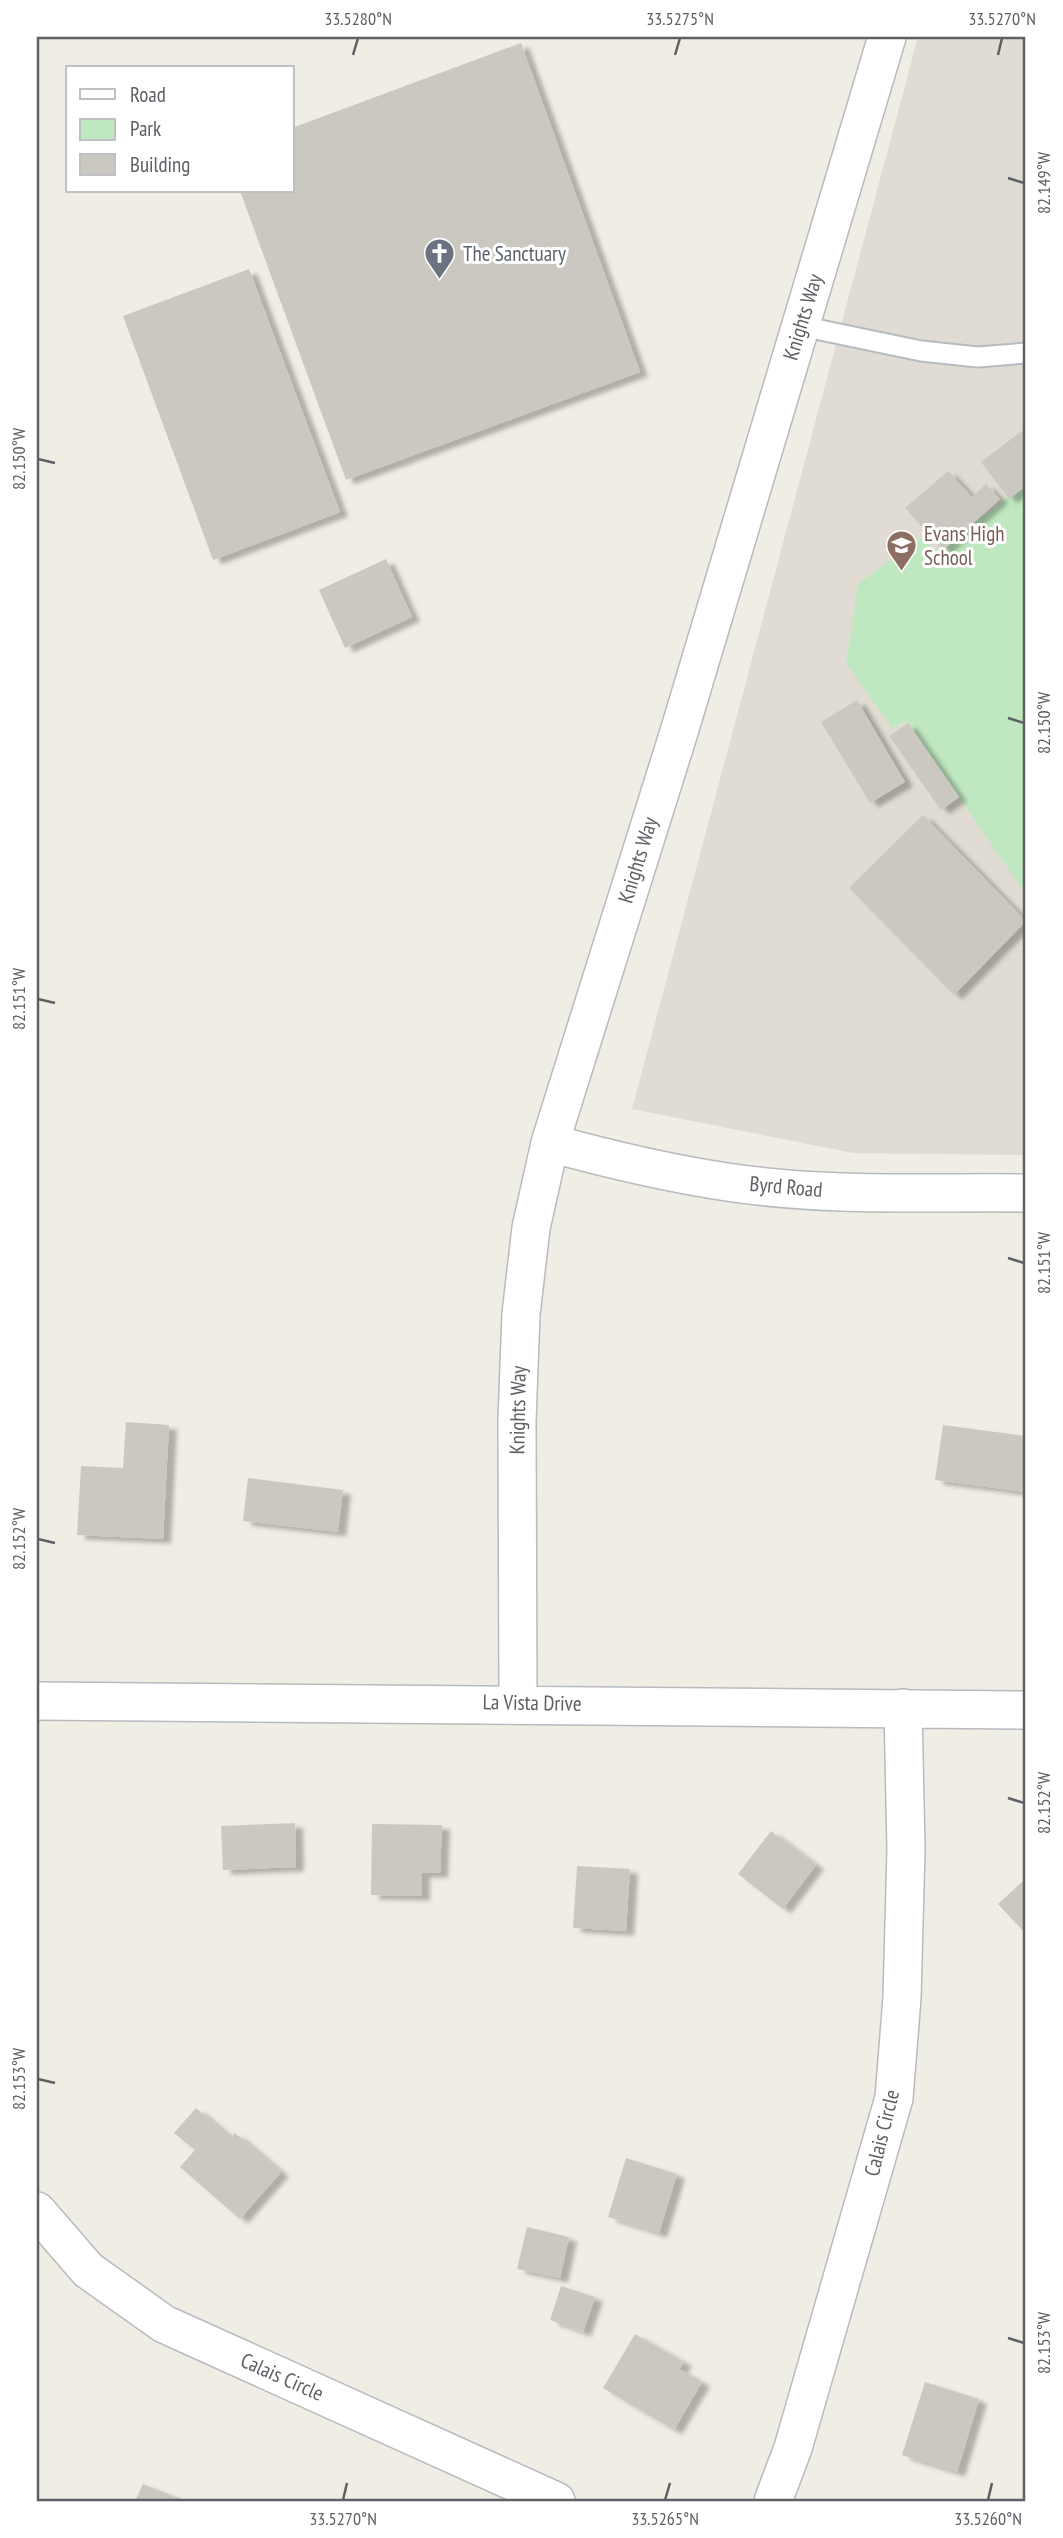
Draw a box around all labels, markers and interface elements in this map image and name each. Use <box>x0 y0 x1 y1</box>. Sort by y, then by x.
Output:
text: 33.5280°N <box>324 7 392 30</box>
text: 33.5275°N <box>646 7 714 30</box>
text: 33.5270°N <box>968 7 1036 30</box>
legend <box>66 66 294 192</box>
text: Road <box>130 81 166 108</box>
text: Park <box>130 115 161 142</box>
text: Building <box>130 151 190 178</box>
text: 82.149°W <box>1032 152 1055 214</box>
church icon: The Sanctuary <box>423 237 457 281</box>
place label: The Sanctuary <box>463 240 566 267</box>
street label: Knights Way <box>777 270 828 363</box>
text: 82.150°W <box>7 428 30 490</box>
place label: Evans High School <box>924 520 1004 571</box>
school or university icon: Evans High School <box>884 529 918 573</box>
text: 82.150°W <box>1032 692 1055 754</box>
street label: Knights Way <box>612 813 663 906</box>
text: 82.151°W <box>7 968 30 1030</box>
street label: Byrd Road <box>749 1170 824 1203</box>
text: 82.151°W <box>1032 1232 1055 1294</box>
street label: Knights Way <box>503 1365 532 1455</box>
text: 82.152°W <box>7 1508 30 1570</box>
street label: La Vista Drive <box>482 1688 582 1717</box>
text: 82.152°W <box>1032 1772 1055 1834</box>
text: 82.153°W <box>7 2048 30 2110</box>
street label: Calais Circle <box>858 2087 905 2179</box>
text: 82.153°W <box>1032 2312 1055 2374</box>
street label: Calais Circle <box>236 2346 328 2407</box>
text: 33.5270°N <box>309 2507 377 2530</box>
text: 33.5265°N <box>631 2507 699 2530</box>
text: 33.5260°N <box>954 2507 1022 2530</box>

